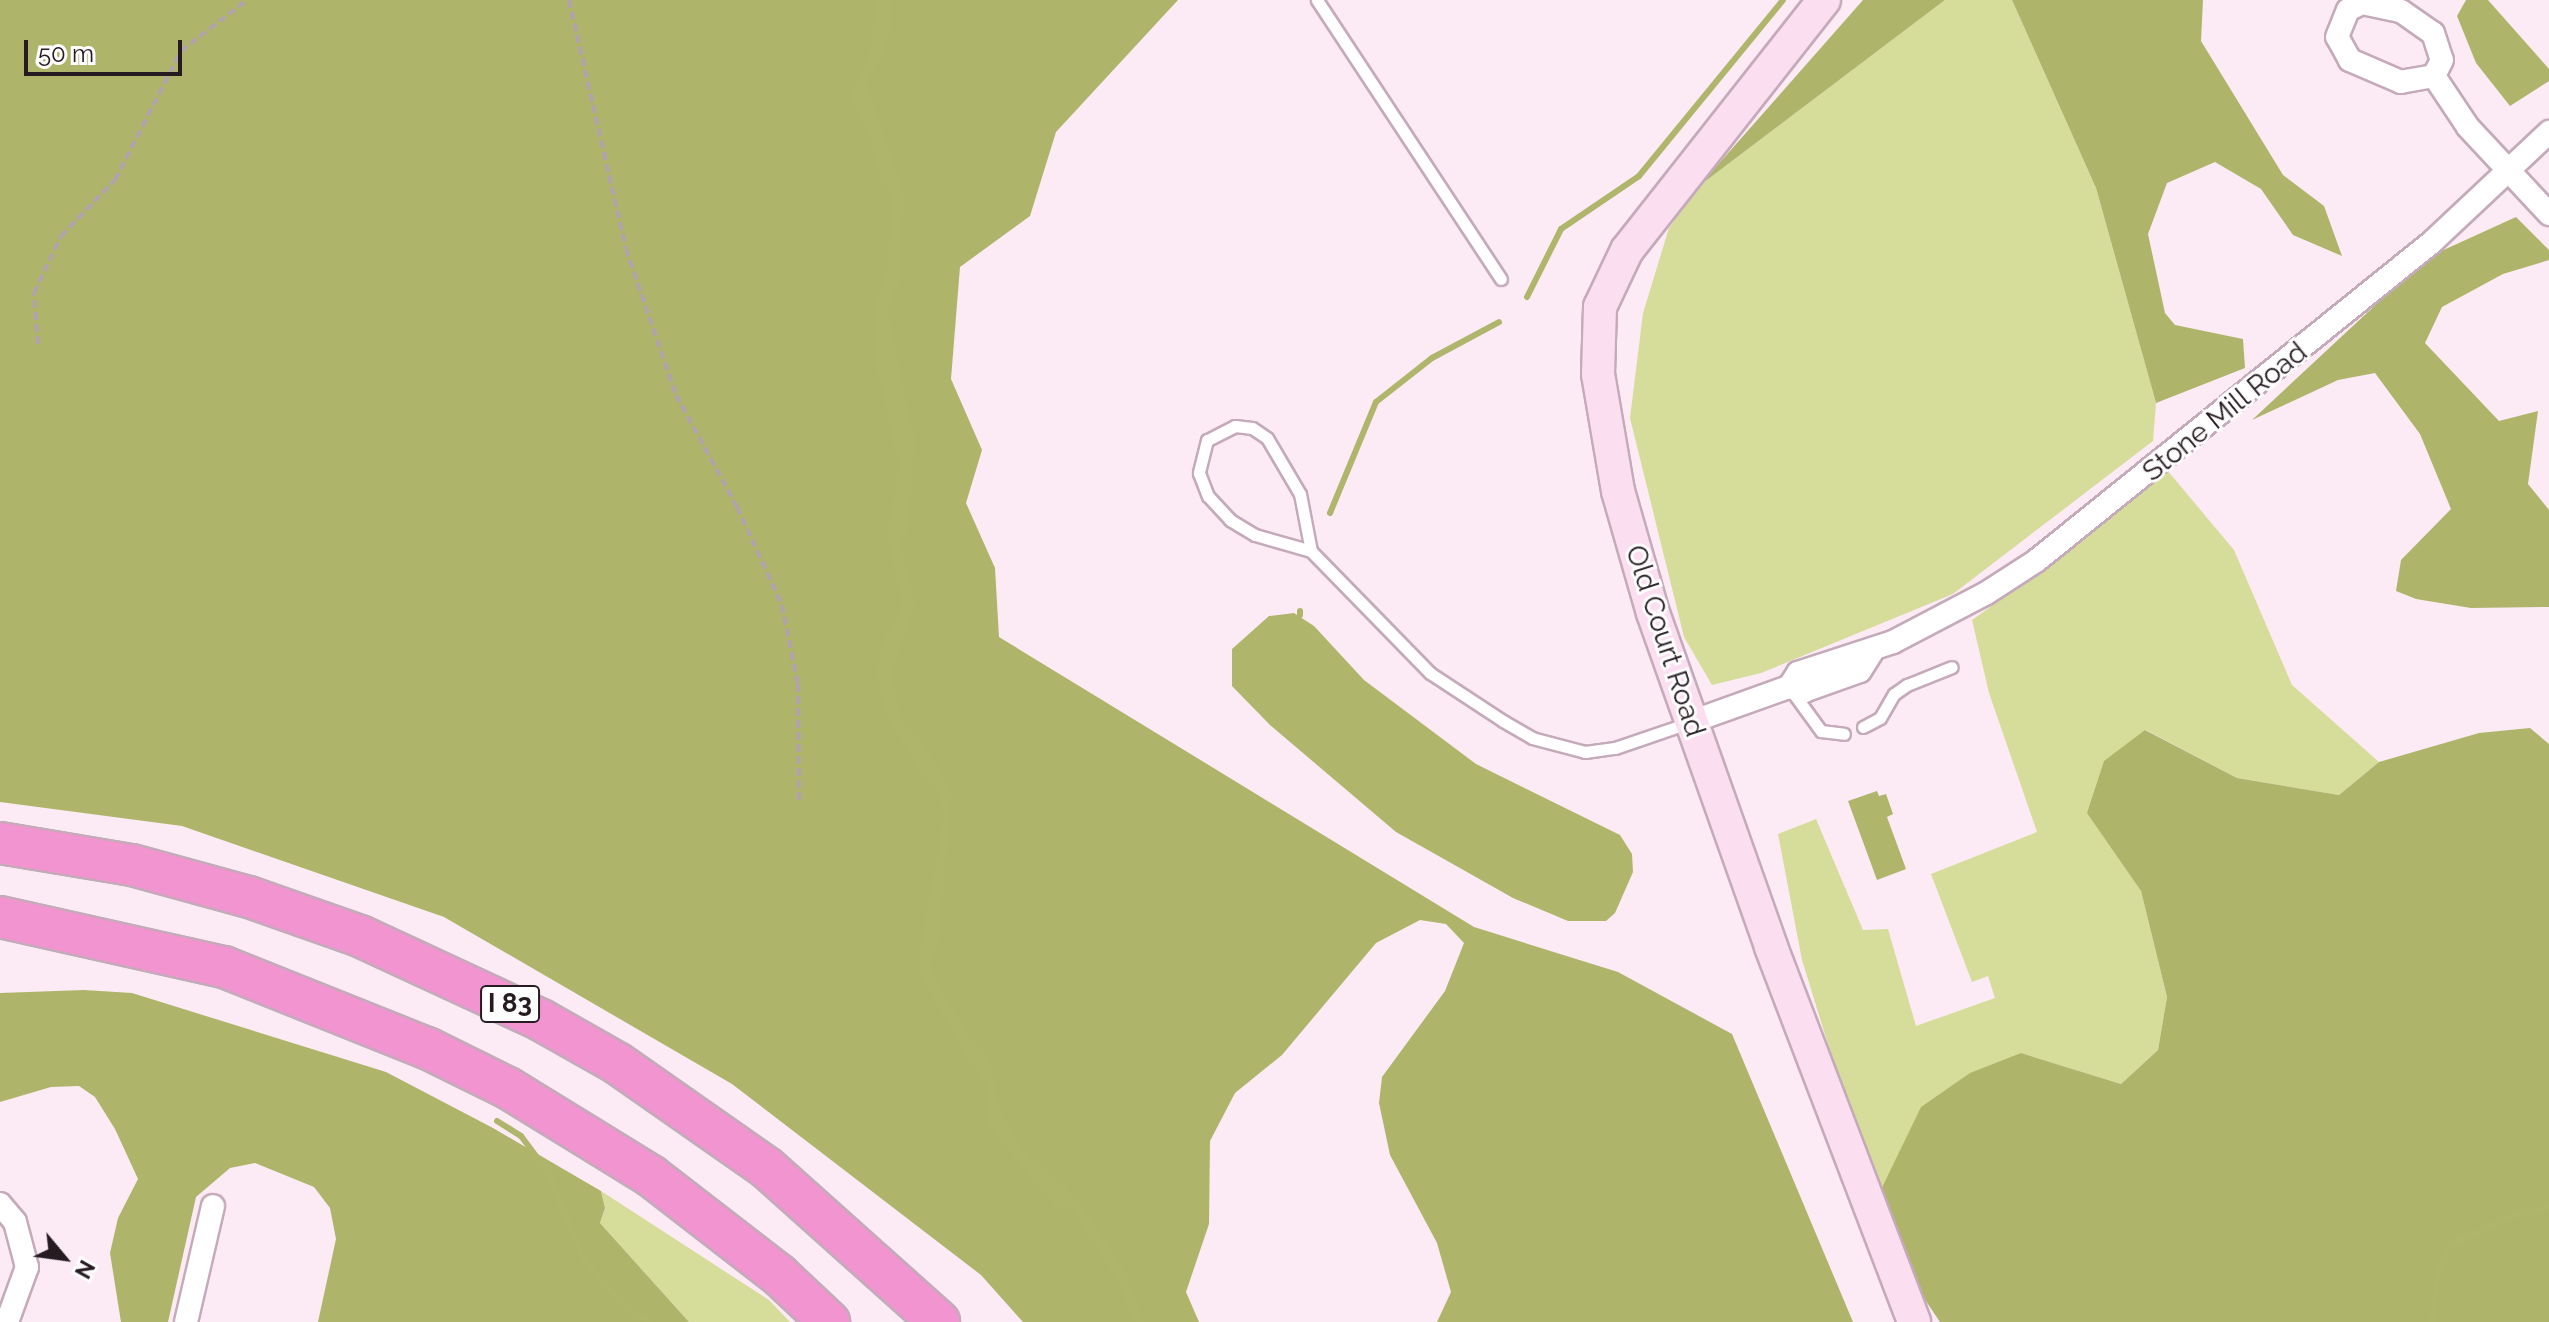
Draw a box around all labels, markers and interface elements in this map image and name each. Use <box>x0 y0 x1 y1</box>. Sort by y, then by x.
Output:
scale bar <box>28 24 186 74</box>
text: 50 m <box>38 39 94 68</box>
street label: Stone Mill Road <box>2136 335 2314 489</box>
street label: Old Court Road <box>1618 541 1712 741</box>
road number: I 83 <box>480 982 540 1026</box>
north arrow <box>24 1218 104 1298</box>
text: N <box>70 1256 100 1283</box>

